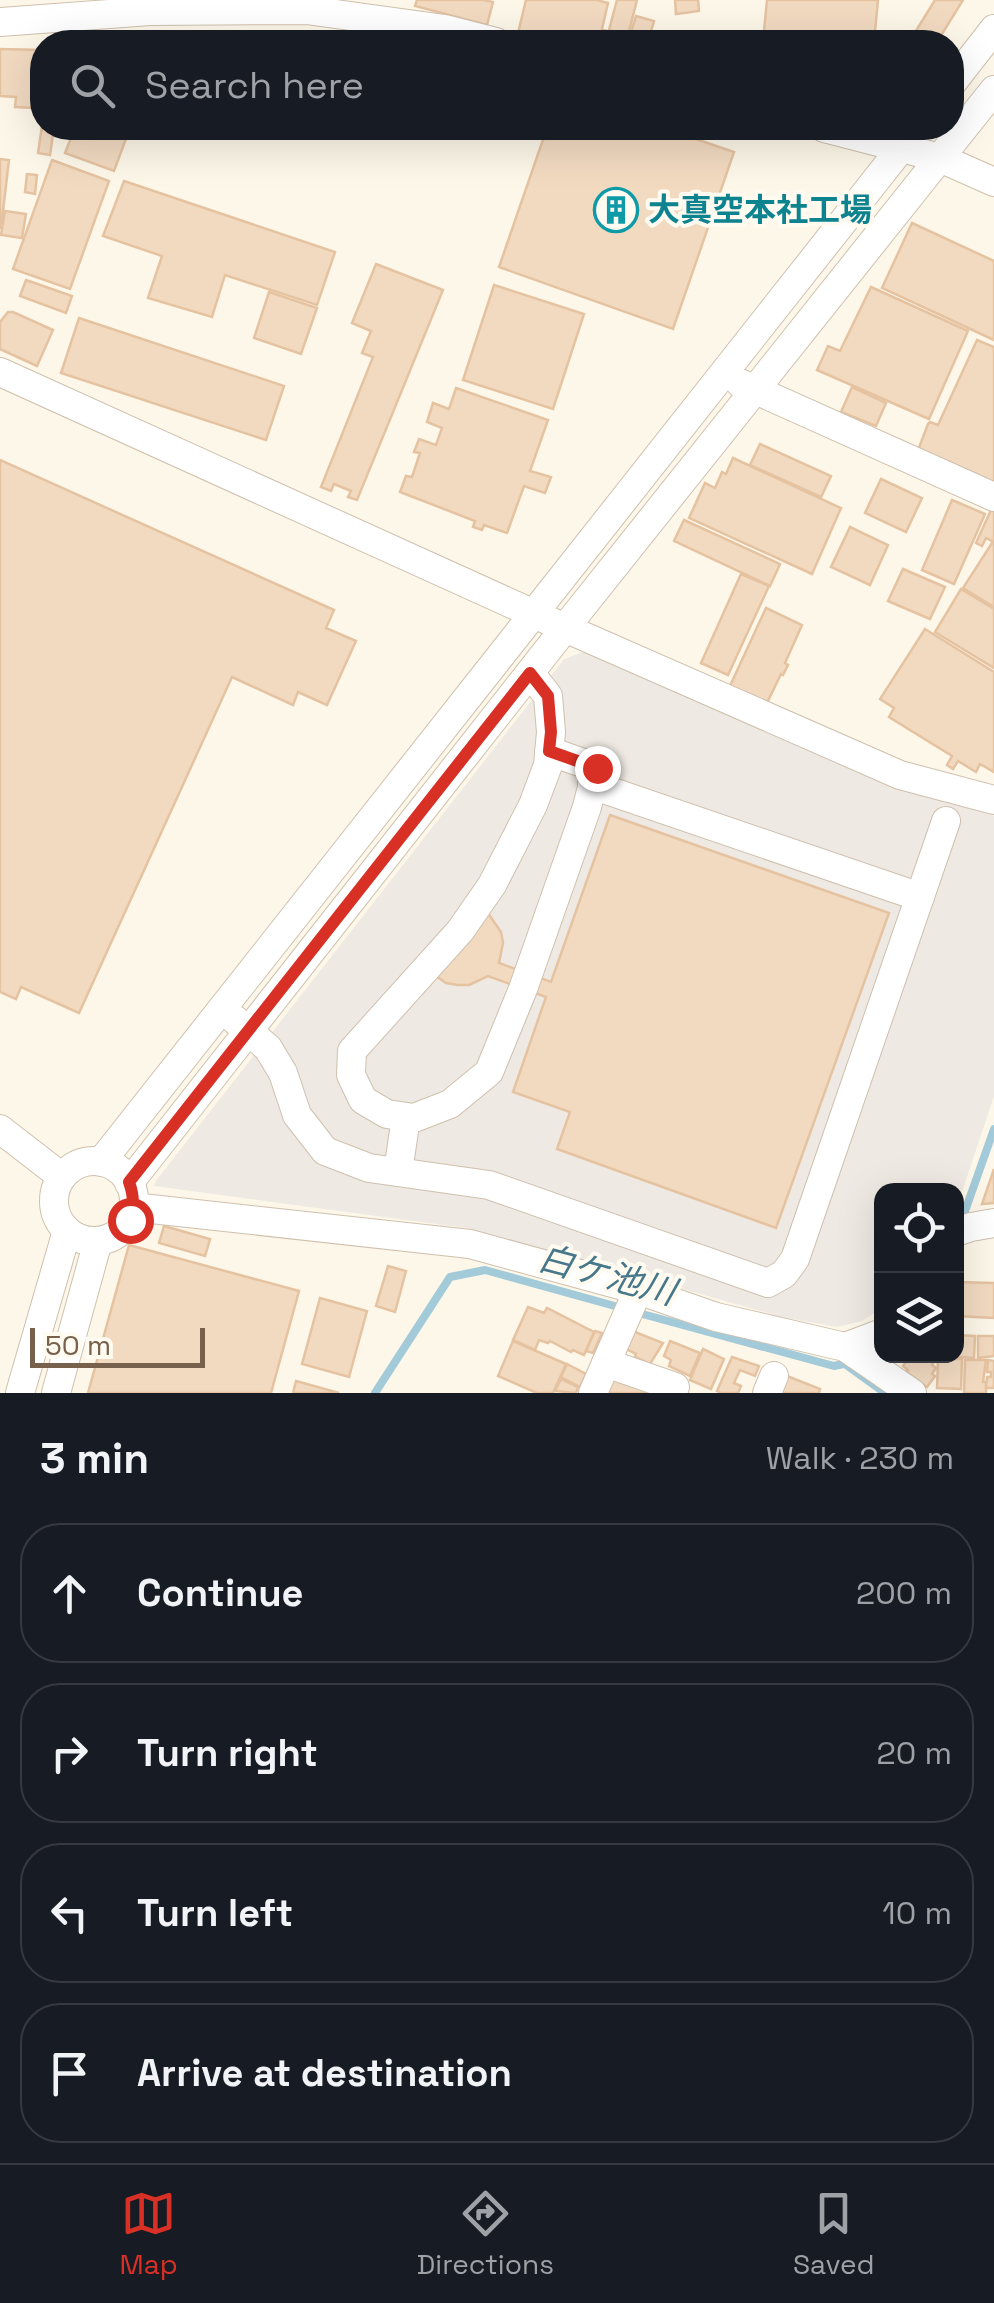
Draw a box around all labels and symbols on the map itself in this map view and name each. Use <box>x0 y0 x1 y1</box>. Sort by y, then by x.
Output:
building icon: 大真空本社工場 <box>593 187 639 233</box>
place label: 大真空本社工場 <box>648 190 872 230</box>
route end <box>575 746 621 792</box>
route start <box>108 1198 154 1244</box>
water label: 白ケ池川 <box>534 1236 684 1315</box>
scale bar <box>30 1323 205 1368</box>

